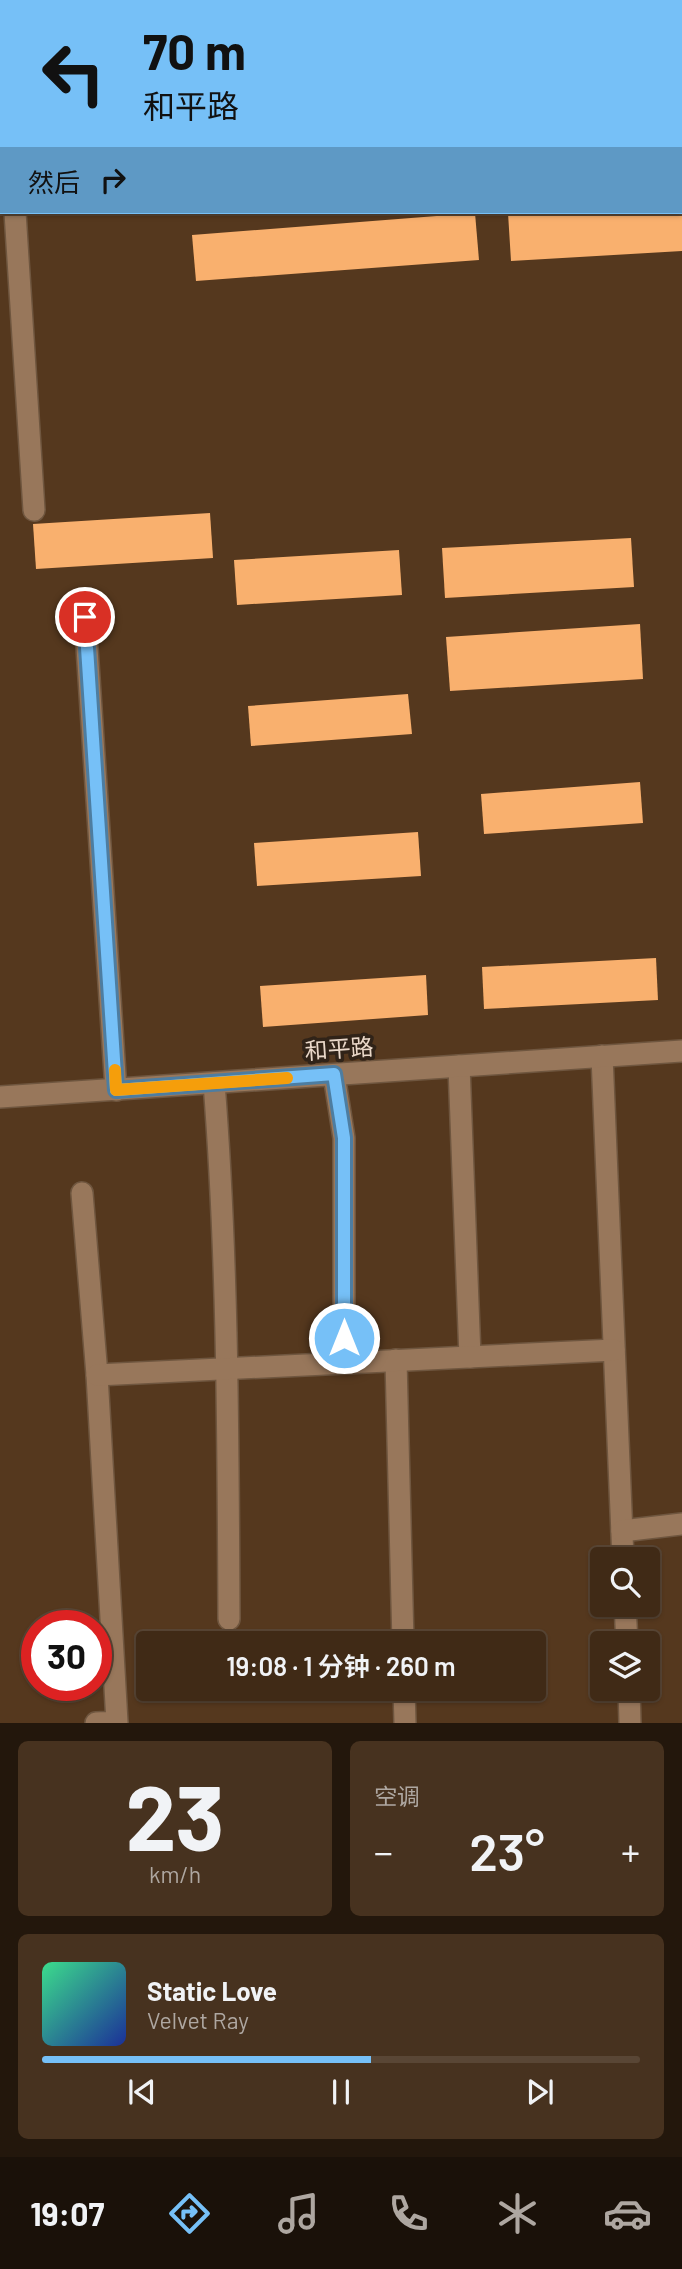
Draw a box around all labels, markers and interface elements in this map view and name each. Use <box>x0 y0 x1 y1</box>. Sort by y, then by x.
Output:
text: 70 m <box>143 21 246 80</box>
icon: left <box>28 28 119 119</box>
text: 和平路 <box>143 86 239 124</box>
icon: right <box>94 161 132 199</box>
text: 然后 <box>28 166 80 197</box>
pin <box>55 587 115 647</box>
icon: arrive <box>66 598 104 636</box>
street label: 和平路 <box>304 1032 374 1064</box>
position arrow <box>307 1301 381 1375</box>
map controls <box>590 1547 660 1701</box>
button: search <box>590 1547 660 1617</box>
speed limit sign: 30 <box>21 1610 112 1701</box>
button: layers <box>590 1631 660 1701</box>
text: 19:08 · 1 分钟 · 260 m <box>226 1650 456 1681</box>
text: 23 <box>126 1760 224 1869</box>
text: 空调 <box>374 1782 420 1810</box>
text: 23° <box>469 1819 545 1881</box>
text: − <box>374 1828 393 1874</box>
text: + <box>621 1828 640 1874</box>
text: km/h <box>149 1860 201 1888</box>
text: Static Love <box>147 1975 277 2006</box>
text: Velvet Ray <box>147 2006 249 2034</box>
icon: previous <box>123 2073 161 2111</box>
icon: pause <box>322 2073 360 2111</box>
icon: next <box>521 2073 559 2111</box>
icon: directions <box>165 2189 214 2238</box>
icon: music <box>274 2189 323 2238</box>
icon: phone <box>384 2189 433 2238</box>
icon: climate <box>493 2189 542 2238</box>
icon: car <box>603 2189 652 2238</box>
text: 19:07 <box>30 2194 104 2232</box>

